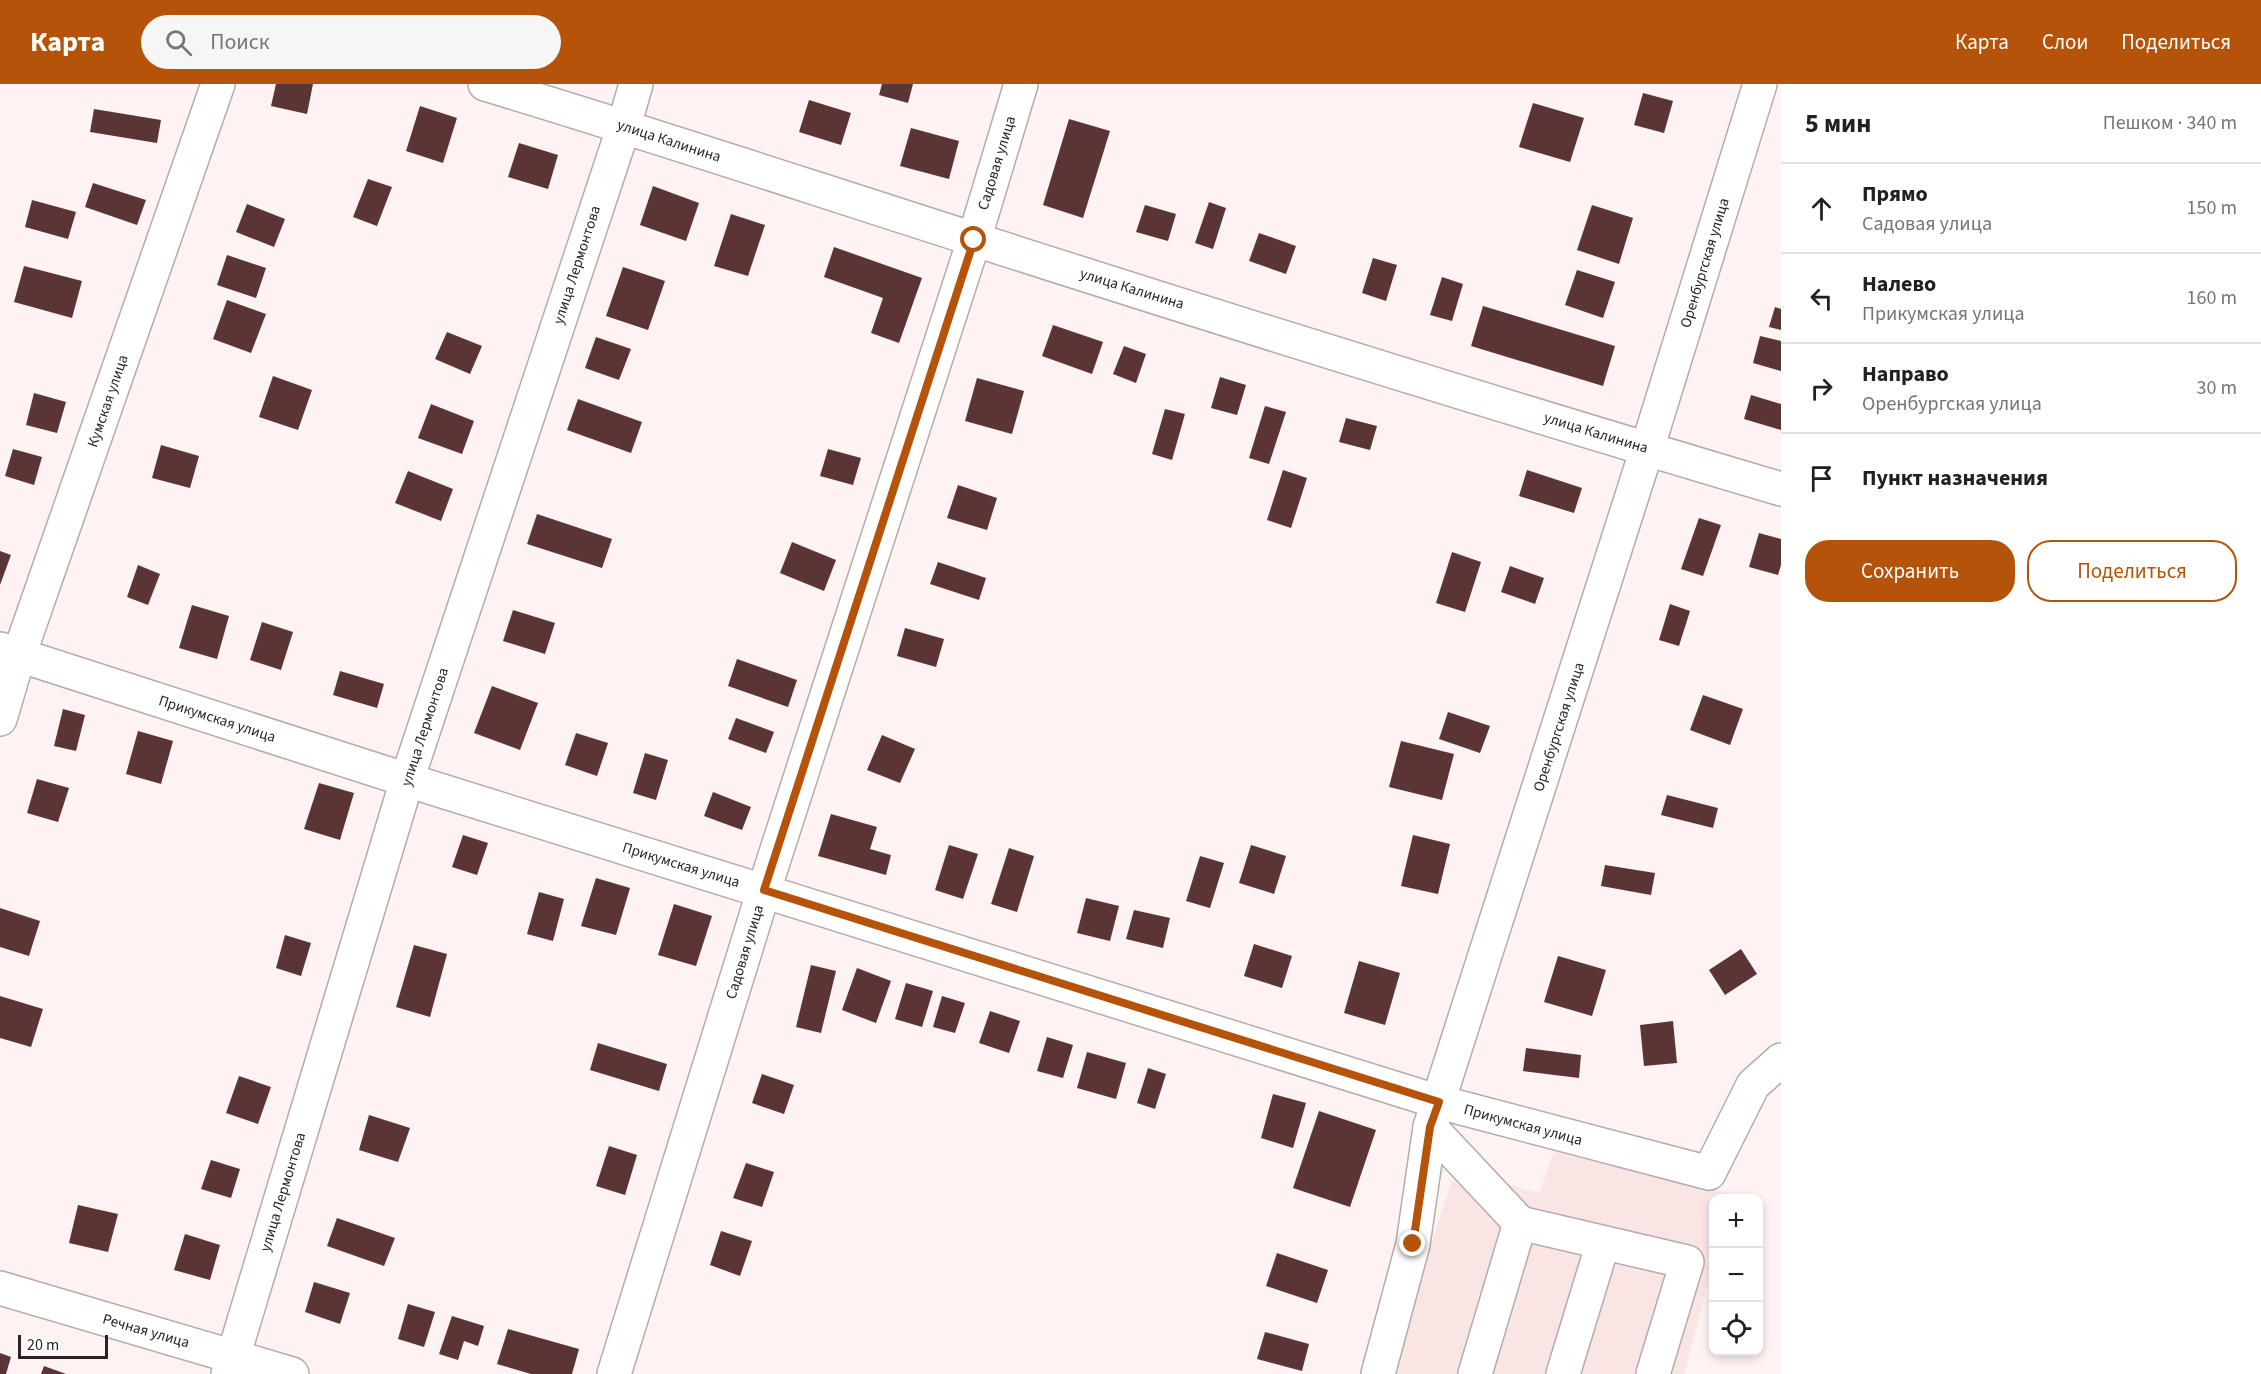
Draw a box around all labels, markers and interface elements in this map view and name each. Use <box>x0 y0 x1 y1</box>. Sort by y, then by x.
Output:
search box <box>141 15 561 69</box>
text: Карта <box>30 22 105 62</box>
icon: search <box>162 26 195 59</box>
text: Поиск <box>210 26 270 58</box>
text: Карта <box>1955 27 2009 57</box>
text: Слои <box>2042 27 2088 57</box>
text: Поделиться <box>2121 27 2231 57</box>
text: 5 мин <box>1805 105 1871 142</box>
text: Пешком · 340 m <box>2103 109 2237 137</box>
street label: Садовая улица <box>973 113 1021 213</box>
street label: улица Калинина <box>614 114 724 168</box>
text: Прямо <box>1862 178 1928 210</box>
icon: ahead <box>1805 192 1838 225</box>
text: 150 m <box>2187 194 2237 222</box>
street label: Оренбургская улица <box>1675 195 1735 331</box>
street label: улица Лермонтова <box>548 203 606 327</box>
text: Садовая улица <box>1862 210 1992 238</box>
route start <box>960 226 986 252</box>
street label: улица Калинина <box>1077 263 1187 315</box>
text: Налево <box>1862 268 1936 300</box>
icon: left <box>1805 282 1838 315</box>
text: 160 m <box>2187 284 2237 312</box>
text: Прикумская улица <box>1862 300 2025 328</box>
street label: Кумская улица <box>82 352 134 450</box>
text: Направо <box>1862 358 1949 390</box>
icon: right <box>1805 372 1838 405</box>
text: 30 m <box>2197 374 2237 402</box>
text: Оренбургская улица <box>1862 390 2042 418</box>
street label: улица Калинина <box>1541 407 1651 459</box>
icon: arrive <box>1805 462 1838 495</box>
text: Пункт назначения <box>1862 462 2048 494</box>
button: Сохранить <box>1805 540 2015 602</box>
button: Поделиться <box>2027 540 2237 602</box>
street label: Оренбургская улица <box>1528 660 1590 794</box>
street label: улица Лермонтова <box>396 665 454 789</box>
street label: Прикумская улица <box>156 690 278 748</box>
street label: Прикумская улица <box>620 837 742 893</box>
street label: Садовая улица <box>721 902 769 1002</box>
street label: Прикумская улица <box>1461 1099 1585 1151</box>
street label: улица Лермонтова <box>255 1130 311 1254</box>
map controls <box>1709 1194 1763 1356</box>
button: + <box>1709 1194 1763 1248</box>
route end <box>1399 1230 1425 1256</box>
button: − <box>1709 1248 1763 1302</box>
button: locate <box>1709 1302 1763 1356</box>
street label: Речная улица <box>100 1309 192 1353</box>
scale bar <box>18 1332 108 1360</box>
text: 20 m <box>27 1334 59 1356</box>

